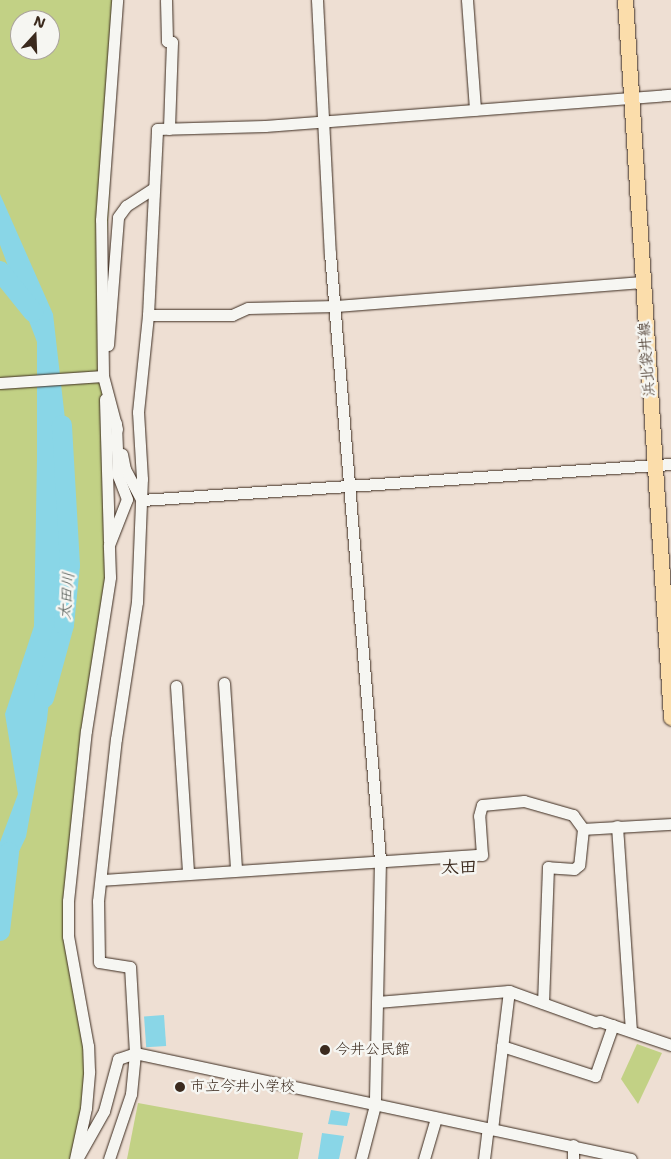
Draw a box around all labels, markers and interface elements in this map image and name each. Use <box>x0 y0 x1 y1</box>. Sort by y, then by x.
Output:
north arrow <box>10 10 60 60</box>
text: N <box>31 11 48 32</box>
street label: 浜北袋井線 <box>635 321 659 397</box>
water label: 太田川 <box>55 571 79 621</box>
district label: 太田 <box>441 856 477 878</box>
place label: 今井公民館 <box>335 1041 410 1059</box>
marker: 今井公民館 <box>319 1044 331 1056</box>
place label: 市立今井小学校 <box>190 1078 295 1096</box>
marker: 市立今井小学校 <box>174 1081 186 1093</box>

